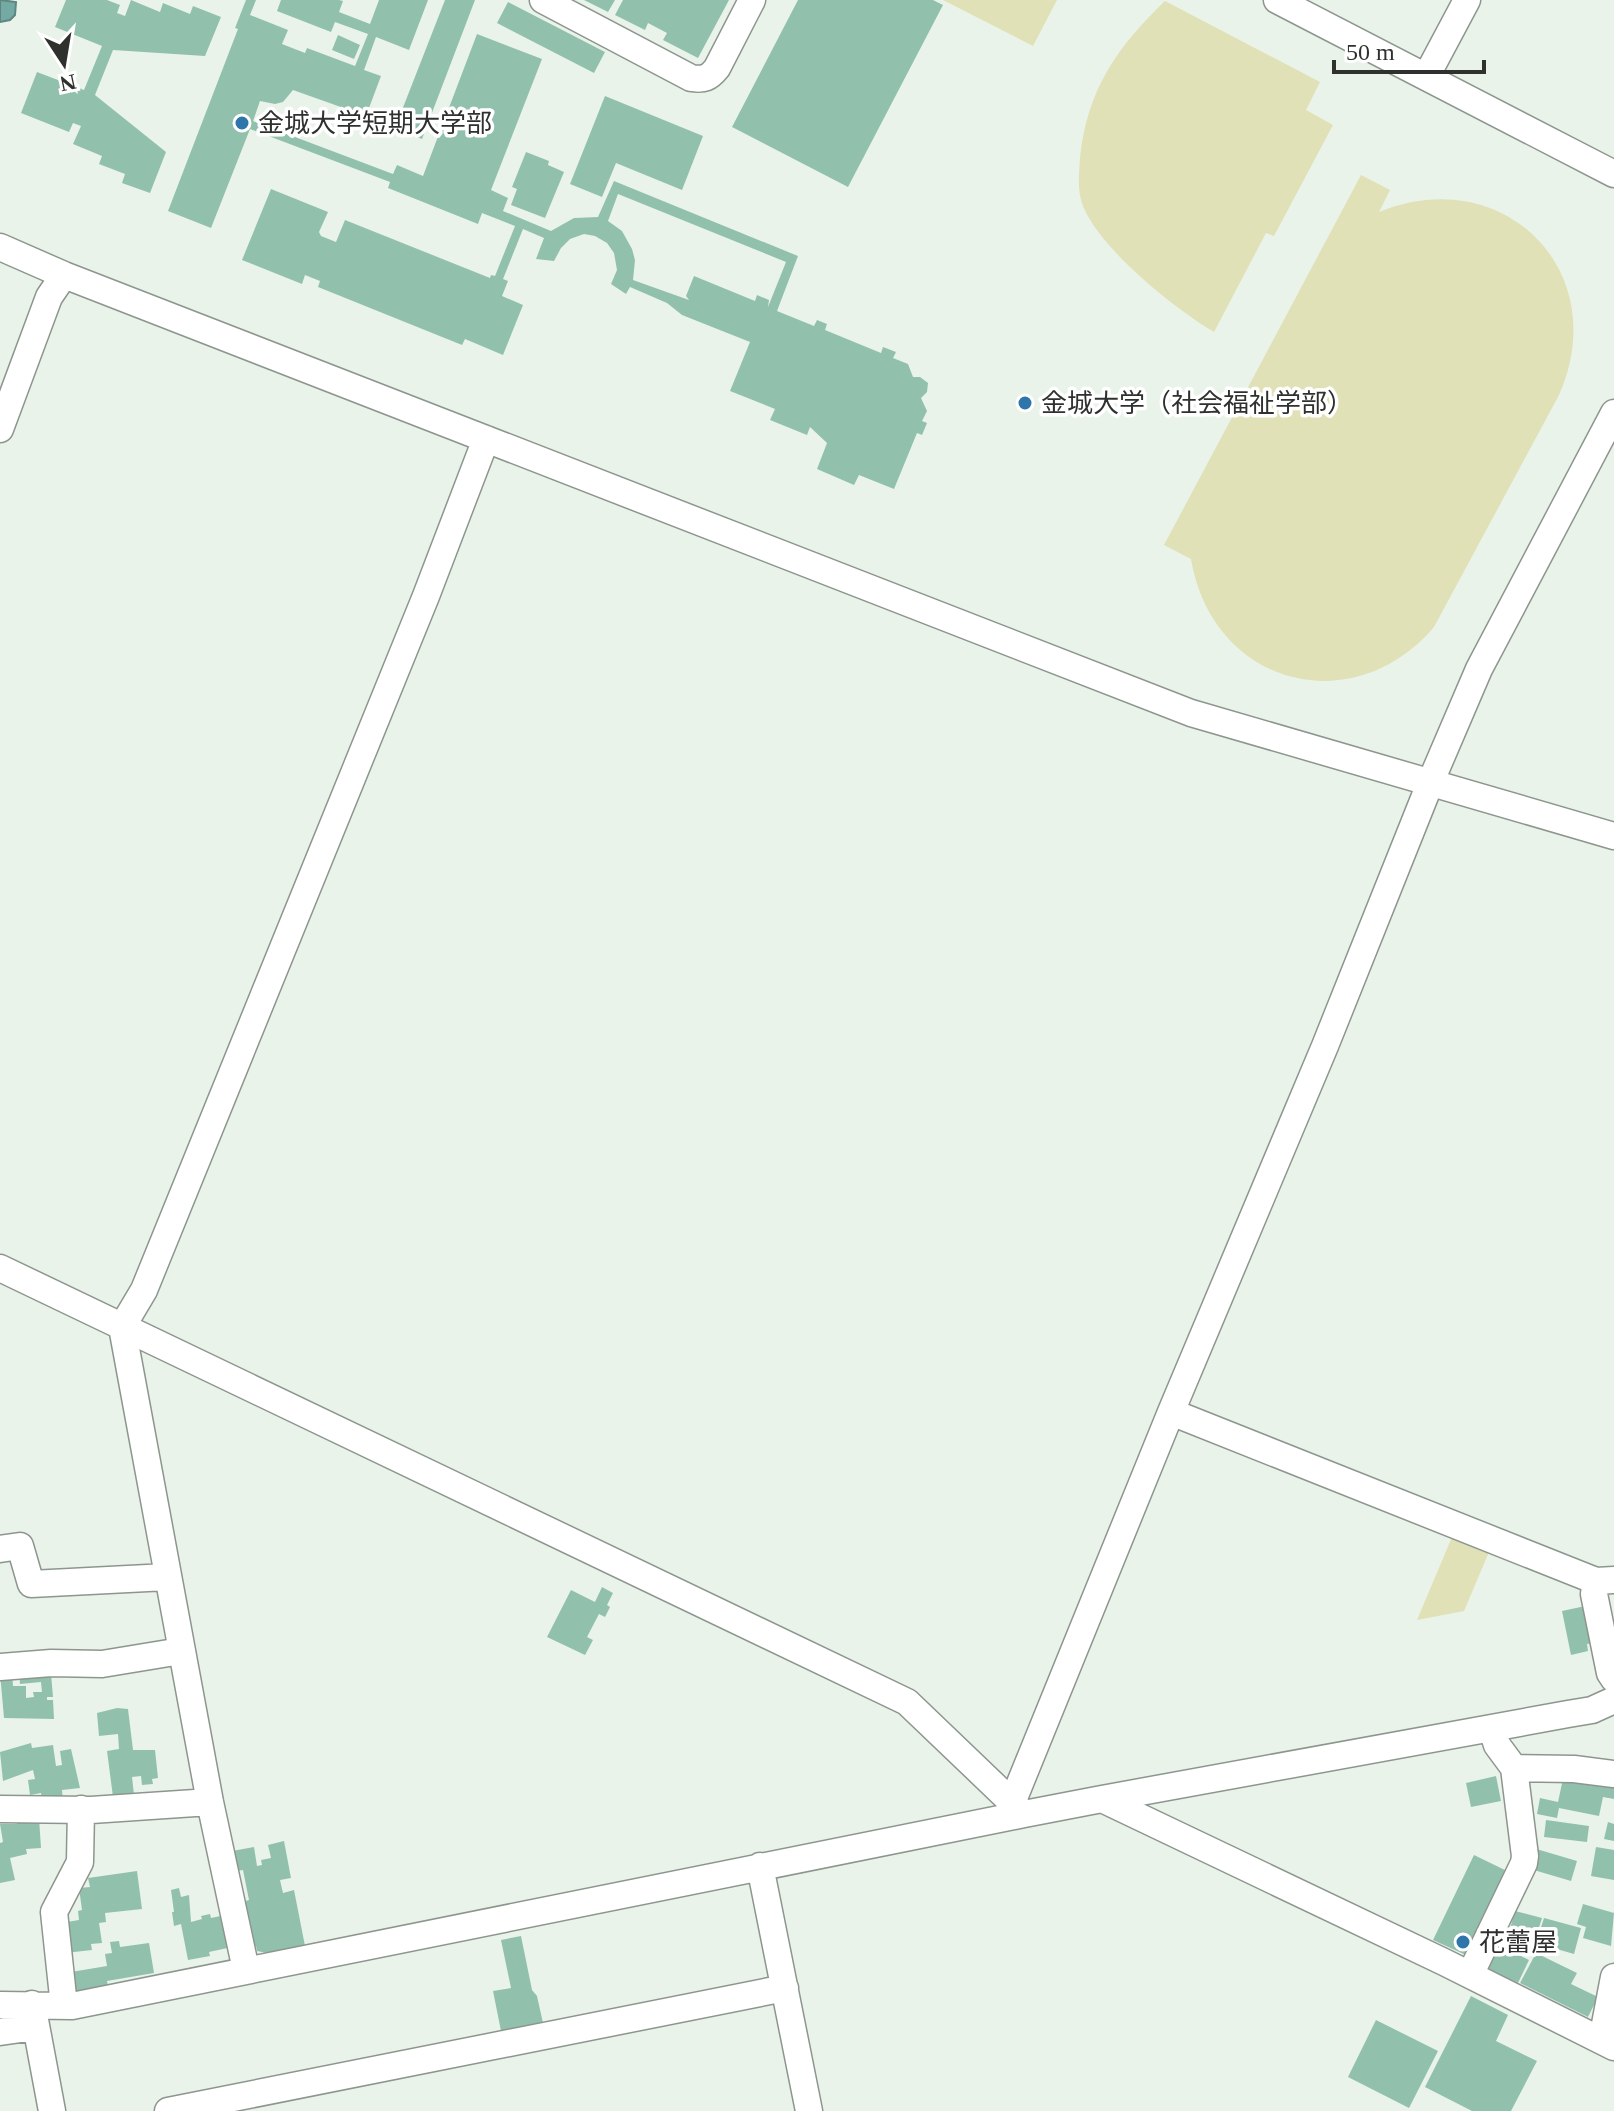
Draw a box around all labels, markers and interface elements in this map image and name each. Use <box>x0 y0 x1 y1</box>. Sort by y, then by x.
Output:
north arrow <box>24 24 104 104</box>
scale bar <box>1334 24 1484 74</box>
text: 50 m <box>1346 39 1395 65</box>
text: N <box>58 69 78 97</box>
place label: 金城大学短期大学部 <box>258 109 492 138</box>
marker: 金城大学短期大学部 <box>233 114 251 132</box>
place label: 金城大学（社会福祉学部） <box>1041 389 1353 418</box>
marker: 金城大学（社会福祉学部） <box>1016 394 1034 412</box>
place label: 花蕾屋 <box>1479 1928 1557 1957</box>
marker: 花蕾屋 <box>1454 1933 1472 1951</box>

